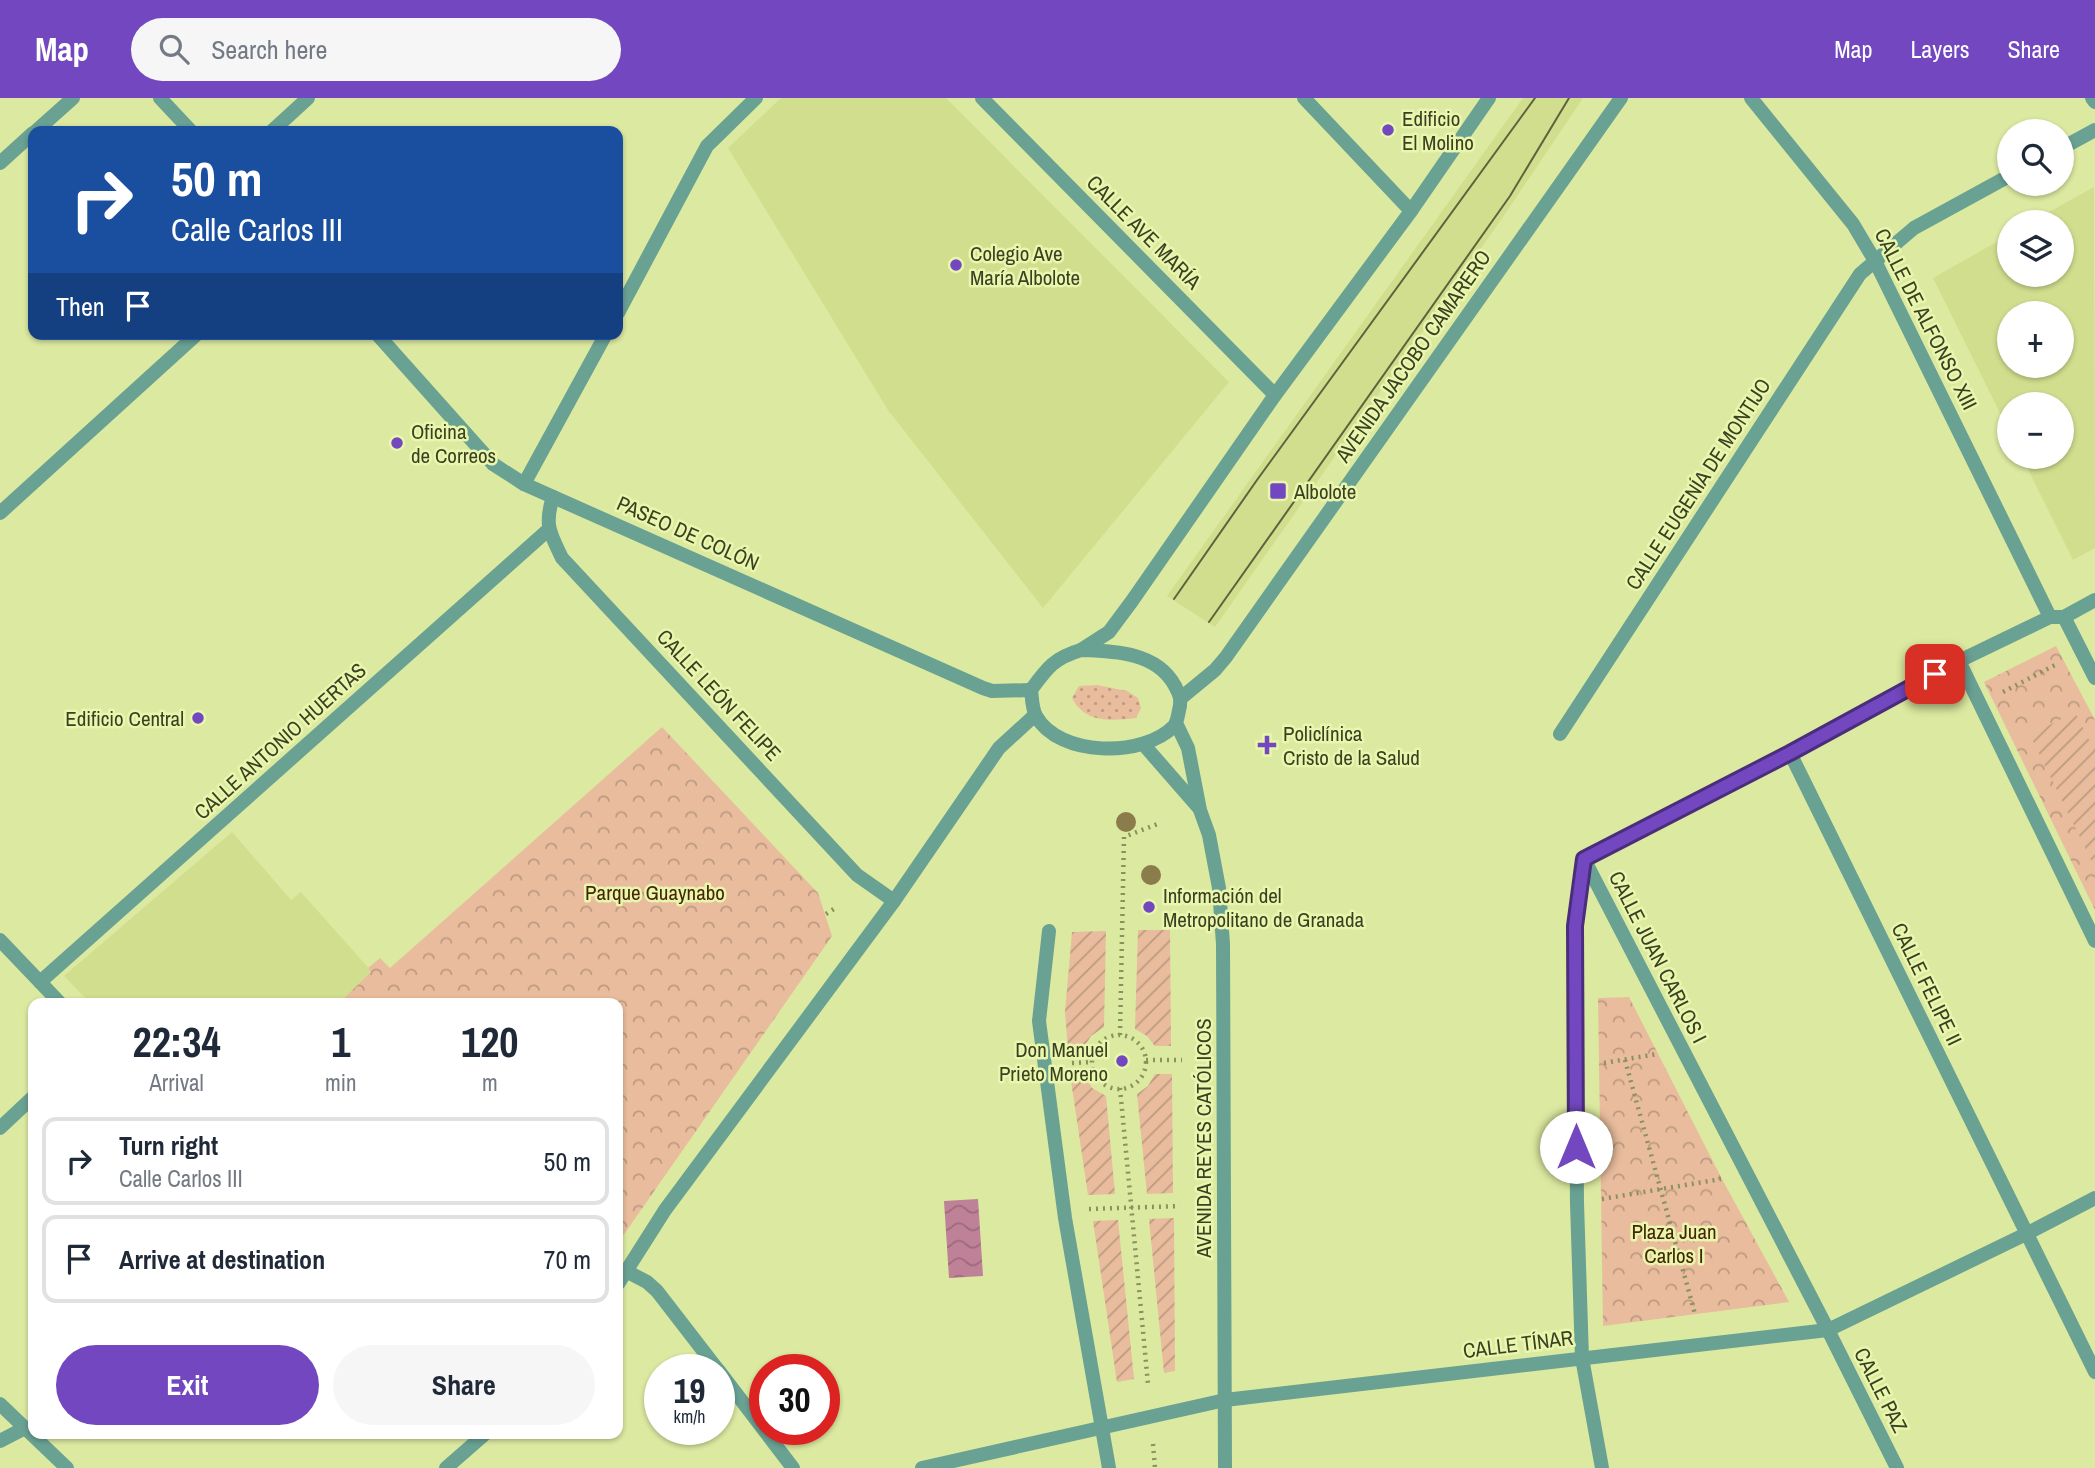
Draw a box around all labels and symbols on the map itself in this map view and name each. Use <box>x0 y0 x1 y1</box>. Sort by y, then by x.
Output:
place label: Edificio El Molino <box>1402 104 1474 157</box>
marker: Edificio El Molino <box>1380 122 1396 138</box>
street label: CALLE AVE MARÍA <box>1080 168 1208 296</box>
street label: CALLE DE ALFONSO XIII <box>1868 223 1984 415</box>
place label: Colegio Ave María Albolote <box>970 239 1080 292</box>
street label: AVENIDA JACOBO CAMARERO <box>1328 244 1498 469</box>
marker: Colegio Ave María Albolote <box>948 257 964 273</box>
street label: CALLE EUGENÍA DE MONTIJO <box>1619 373 1777 595</box>
place label: Oficina de Correos <box>411 417 496 470</box>
marker: Oficina de Correos <box>389 435 405 451</box>
place label: Albolote <box>1293 477 1356 506</box>
marker: Albolote <box>1268 481 1288 501</box>
street label: PASEO DE COLÓN <box>612 489 764 577</box>
street label: CALLE LEÓN FELIPE <box>650 623 788 767</box>
pin <box>1905 644 1965 704</box>
street label: CALLE ANTONIO HUERTAS <box>188 656 372 826</box>
place label: Edificio Central <box>65 704 184 733</box>
marker: Edificio Central <box>190 710 206 726</box>
place label: Policlínica Cristo de la Salud <box>1283 719 1420 772</box>
marker: Policlínica Cristo de la Salud <box>1257 735 1277 755</box>
street label: CALLE JUAN CARLOS I <box>1602 866 1714 1048</box>
park label: Parque Guaynabo <box>585 878 725 907</box>
place label: Información del Metropolitano de Granada <box>1163 881 1364 934</box>
marker: Información del Metropolitano de Granada <box>1141 899 1157 915</box>
street label: CALLE FELIPE II <box>1885 918 1969 1050</box>
street label: AVENIDA REYES CATÓLICOS <box>1189 1018 1218 1259</box>
place label: Don Manuel Prieto Moreno <box>999 1035 1108 1088</box>
marker: Don Manuel Prieto Moreno <box>1114 1053 1130 1069</box>
position arrow <box>1539 1110 1613 1184</box>
park label: Plaza Juan Carlos I <box>1631 1217 1717 1270</box>
street label: CALLE TÍNAR <box>1461 1323 1575 1365</box>
street label: CALLE PAZ <box>1847 1343 1915 1438</box>
speed limit sign: 30 <box>749 1354 840 1445</box>

